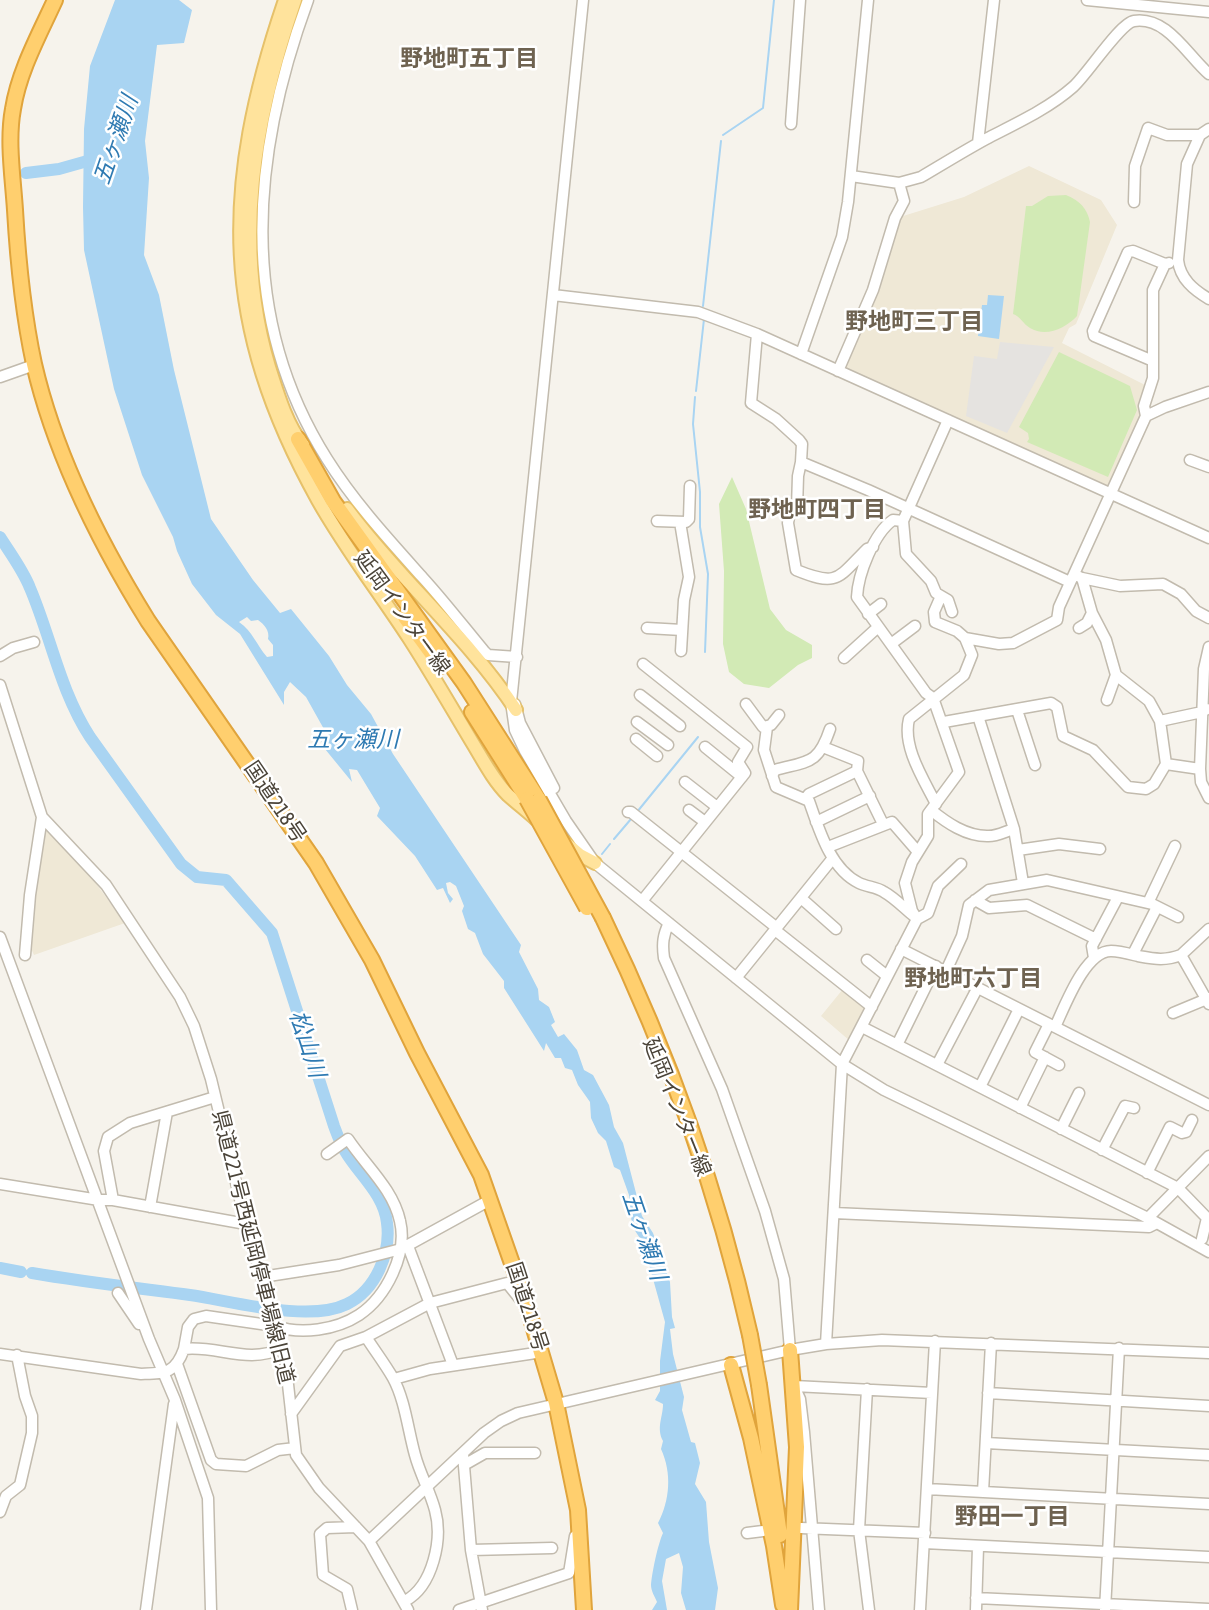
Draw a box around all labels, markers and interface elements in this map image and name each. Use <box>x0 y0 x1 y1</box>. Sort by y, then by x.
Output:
district label: 野地町五丁目 <box>400 45 538 73</box>
water label: 五ヶ瀬川 <box>88 92 144 188</box>
district label: 野地町三丁目 <box>845 308 983 336</box>
district label: 野地町四丁目 <box>748 496 886 524</box>
street label: 延岡インター線 <box>349 546 455 680</box>
water label: 五ヶ瀬川 <box>307 726 399 754</box>
street label: 国道218号 <box>239 757 311 847</box>
district label: 野地町六丁目 <box>904 965 1042 993</box>
water label: 松山川 <box>283 1007 331 1081</box>
street label: 延岡インター線 <box>638 1034 716 1180</box>
street label: 県道221号西延岡停車場線旧道 <box>207 1107 299 1387</box>
water label: 五ヶ瀬川 <box>616 1188 672 1284</box>
street label: 国道218号 <box>501 1259 553 1355</box>
district label: 野田一丁目 <box>955 1503 1069 1531</box>

